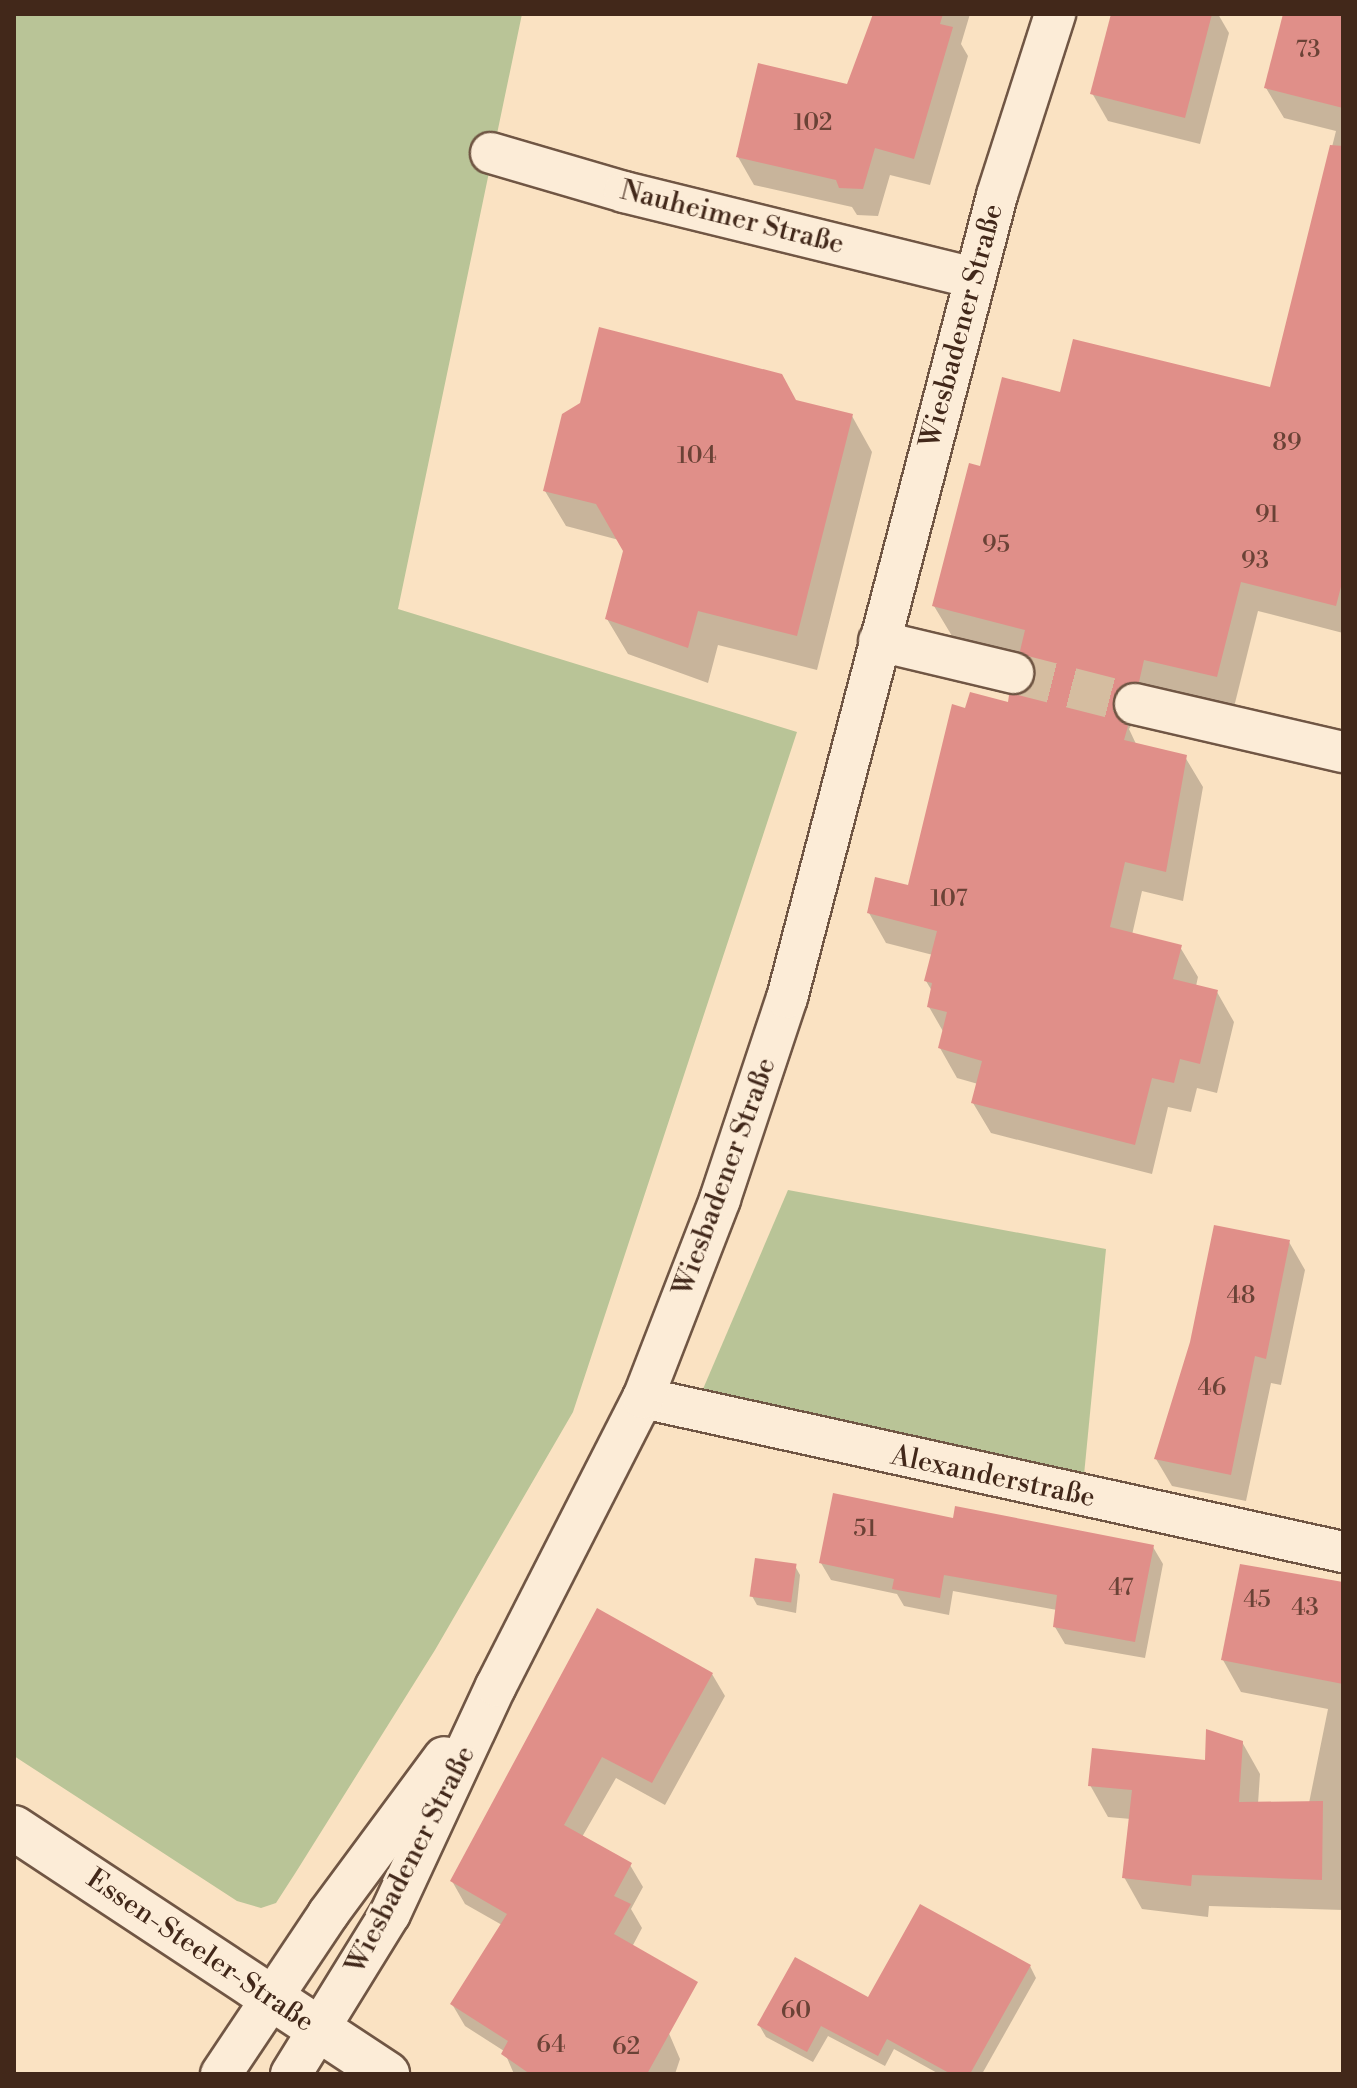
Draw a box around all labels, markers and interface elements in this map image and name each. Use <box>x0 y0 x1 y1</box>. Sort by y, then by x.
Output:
house number: 73 <box>1295 37 1321 65</box>
house number: 102 <box>794 110 832 138</box>
street label: Nauheimer Straße <box>617 174 847 262</box>
street label: Wiesbadener Straße <box>913 200 1011 452</box>
house number: 89 <box>1272 430 1302 458</box>
house number: 104 <box>677 443 717 471</box>
house number: 91 <box>1255 502 1279 530</box>
house number: 95 <box>982 532 1010 560</box>
house number: 93 <box>1241 548 1269 576</box>
house number: 107 <box>930 886 968 914</box>
street label: Wiesbadener Straße <box>666 1053 784 1301</box>
house number: 48 <box>1227 1283 1255 1311</box>
house number: 46 <box>1198 1375 1226 1403</box>
street label: Alexanderstraße <box>888 1439 1098 1515</box>
house number: 51 <box>853 1516 877 1544</box>
house number: 47 <box>1108 1575 1134 1603</box>
house number: 45 <box>1243 1587 1271 1615</box>
house number: 43 <box>1291 1595 1319 1623</box>
street label: Wiesbadener Straße <box>339 1741 483 1979</box>
street label: Essen-Steeler-Straße <box>80 1862 320 2040</box>
house number: 60 <box>781 1998 811 2026</box>
house number: 64 <box>536 2032 566 2060</box>
house number: 62 <box>612 2034 640 2062</box>

